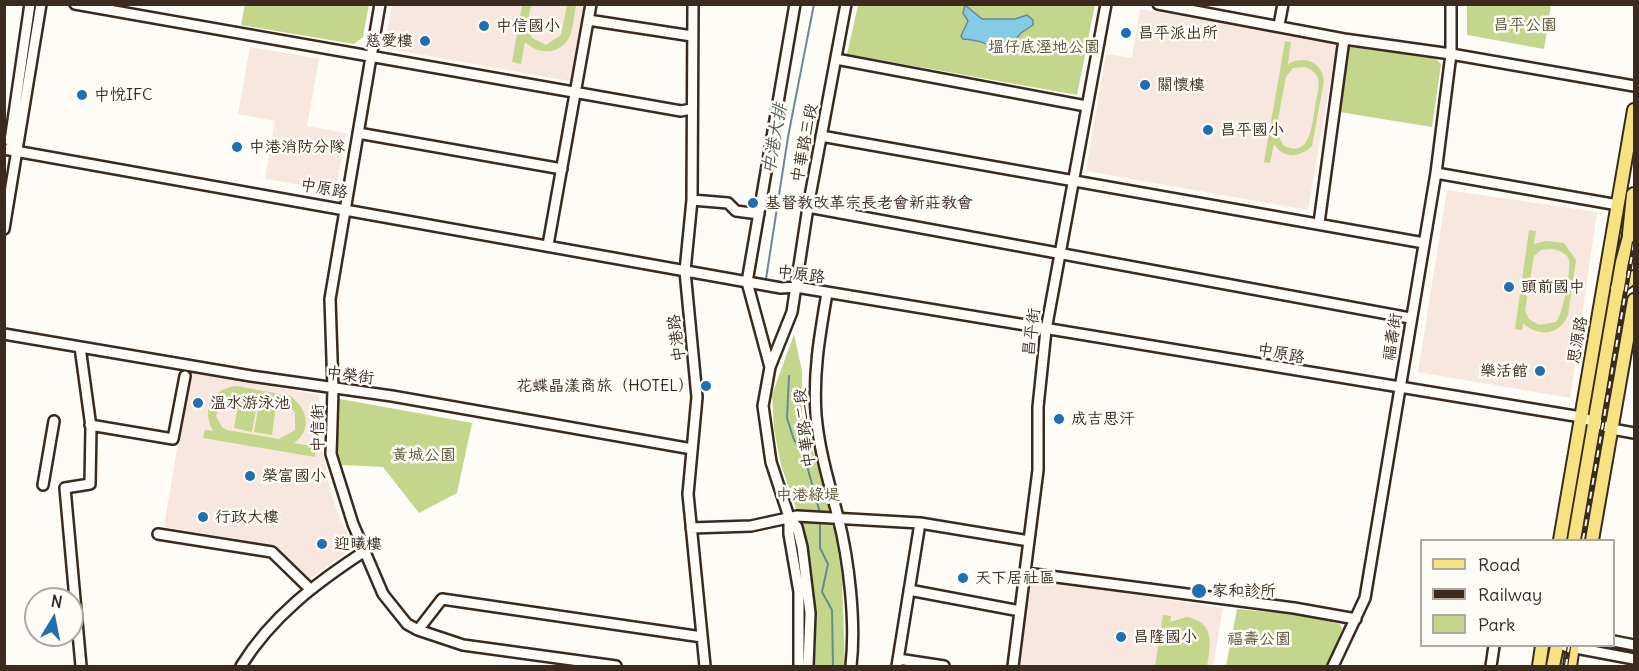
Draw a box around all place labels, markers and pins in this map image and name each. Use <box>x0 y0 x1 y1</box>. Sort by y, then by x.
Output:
place label: 中信國小 <box>496 16 560 36</box>
marker: 中信國小 <box>477 19 491 33</box>
place label: 昌平派出所 <box>1138 23 1218 43</box>
marker: 昌平派出所 <box>1119 26 1133 40</box>
place label: 慈愛樓 <box>365 31 413 51</box>
marker: 慈愛樓 <box>418 34 432 48</box>
place label: 關懷樓 <box>1157 75 1205 95</box>
marker: 關懷樓 <box>1138 78 1152 92</box>
place label: 中悅IFC <box>94 85 152 105</box>
marker: 中悅IFC <box>75 88 89 102</box>
place label: 昌平國小 <box>1220 120 1284 140</box>
marker: 昌平國小 <box>1201 123 1215 137</box>
place label: 中港消防分隊 <box>249 137 345 157</box>
marker: 中港消防分隊 <box>230 140 244 154</box>
place label: 基督教改革宗長老會新莊教會 <box>765 193 973 213</box>
marker: 基督教改革宗長老會新莊教會 <box>746 196 760 210</box>
place label: 頭前國中 <box>1521 277 1585 297</box>
marker: 頭前國中 <box>1502 280 1516 294</box>
place label: 樂活館 <box>1480 361 1528 381</box>
marker: 樂活館 <box>1533 364 1547 378</box>
place label: 花蝶晶漾商旅（HOTEL） <box>516 376 694 396</box>
marker: 花蝶晶漾商旅（HOTEL） <box>699 379 713 393</box>
place label: 溫水游泳池 <box>210 393 290 413</box>
marker: 溫水游泳池 <box>191 396 205 410</box>
place label: 成吉思汗 <box>1071 409 1135 429</box>
marker: 成吉思汗 <box>1052 412 1066 426</box>
place label: 榮富國小 <box>262 466 326 486</box>
marker: 榮富國小 <box>243 469 257 483</box>
place label: 行政大樓 <box>215 507 279 527</box>
marker: 行政大樓 <box>196 510 210 524</box>
place label: 迎曦樓 <box>334 534 382 554</box>
marker: 迎曦樓 <box>315 537 329 551</box>
place label: 天下居社區 <box>975 568 1055 588</box>
marker: 天下居社區 <box>956 571 970 585</box>
place label: 家和診所 <box>1212 581 1276 601</box>
marker: 家和診所 <box>1190 582 1208 600</box>
place label: 昌隆國小 <box>1133 627 1197 647</box>
marker: 昌隆國小 <box>1114 630 1128 644</box>

